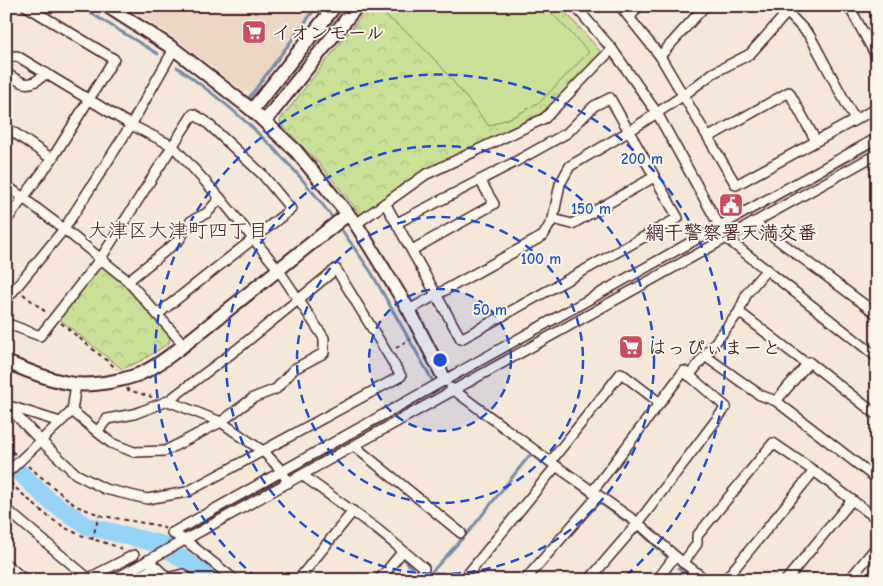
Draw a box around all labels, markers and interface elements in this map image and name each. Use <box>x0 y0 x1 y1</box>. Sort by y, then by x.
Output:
supermarket icon: イオンモール <box>241 19 267 45</box>
place label: イオンモール <box>272 22 385 44</box>
text: 200 m <box>621 150 663 168</box>
public building icon: 網干警察署天満交番 <box>718 192 744 218</box>
text: 150 m <box>571 200 611 218</box>
district label: 大津区大津町四丁目 <box>88 219 268 242</box>
place label: 網干警察署天満交番 <box>645 222 817 244</box>
text: 100 m <box>521 250 561 268</box>
text: 50 m <box>473 301 507 319</box>
supermarket icon: はっぴぃまーと <box>618 334 644 360</box>
place label: はっぴぃまーと <box>648 337 781 359</box>
centre of rings <box>431 351 449 369</box>

